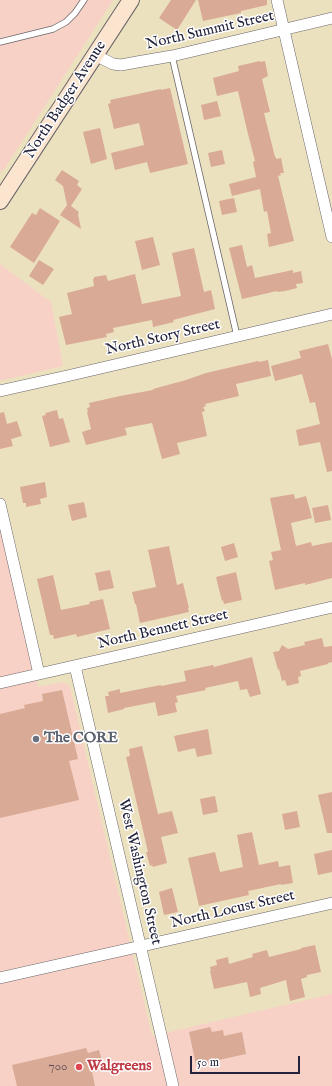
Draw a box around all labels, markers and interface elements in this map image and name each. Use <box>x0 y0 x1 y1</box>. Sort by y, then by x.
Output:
street label: North Summit Street <box>144 8 276 54</box>
street label: North Badger Avenue <box>21 38 111 162</box>
street label: North Story Street <box>104 316 222 360</box>
street label: North Bennett Street <box>96 606 230 654</box>
place label: The CORE <box>44 730 118 748</box>
marker: The CORE <box>31 734 41 744</box>
street label: West Washington Street <box>113 797 165 947</box>
street label: North Locust Street <box>169 887 297 933</box>
scale bar <box>192 1048 302 1074</box>
text: 50 m <box>197 1055 219 1070</box>
place label: Walgreens <box>87 1058 152 1076</box>
house number: 700 <box>49 1059 67 1075</box>
marker: Walgreens <box>74 1062 84 1072</box>

